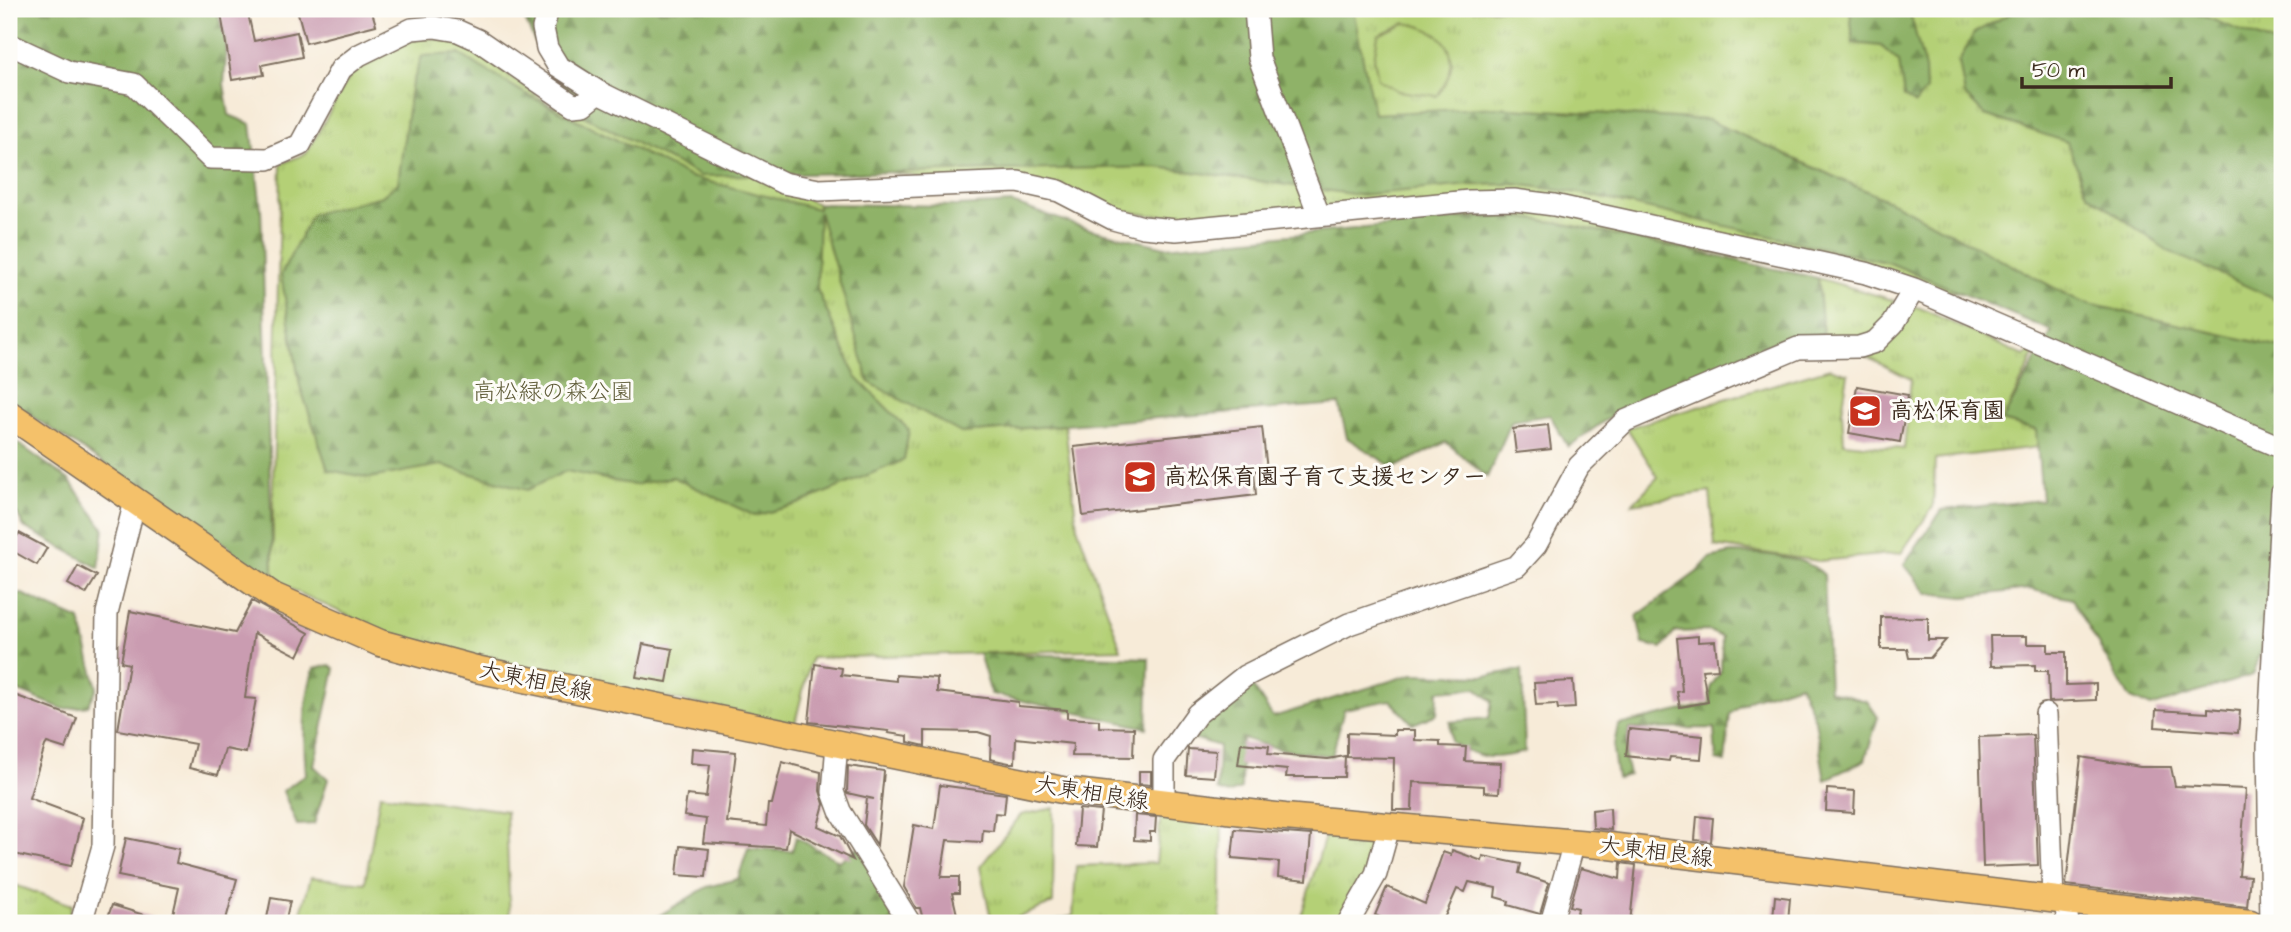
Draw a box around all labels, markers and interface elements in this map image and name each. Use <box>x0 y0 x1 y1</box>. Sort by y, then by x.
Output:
scale bar <box>2022 46 2170 90</box>
text: 50 m <box>2032 56 2086 85</box>
park label: 高松緑の森公園 <box>473 376 634 408</box>
school or university icon: 高松保育園 <box>1846 392 1884 430</box>
place label: 高松保育園 <box>1890 395 2005 427</box>
school or university icon: 高松保育園子育て支援センター <box>1121 458 1159 496</box>
place label: 高松保育園子育て支援センター <box>1164 461 1486 493</box>
street label: 大東相良線 <box>476 653 596 709</box>
street label: 大東相良線 <box>1033 768 1151 818</box>
street label: 大東相良線 <box>1597 829 1715 875</box>

